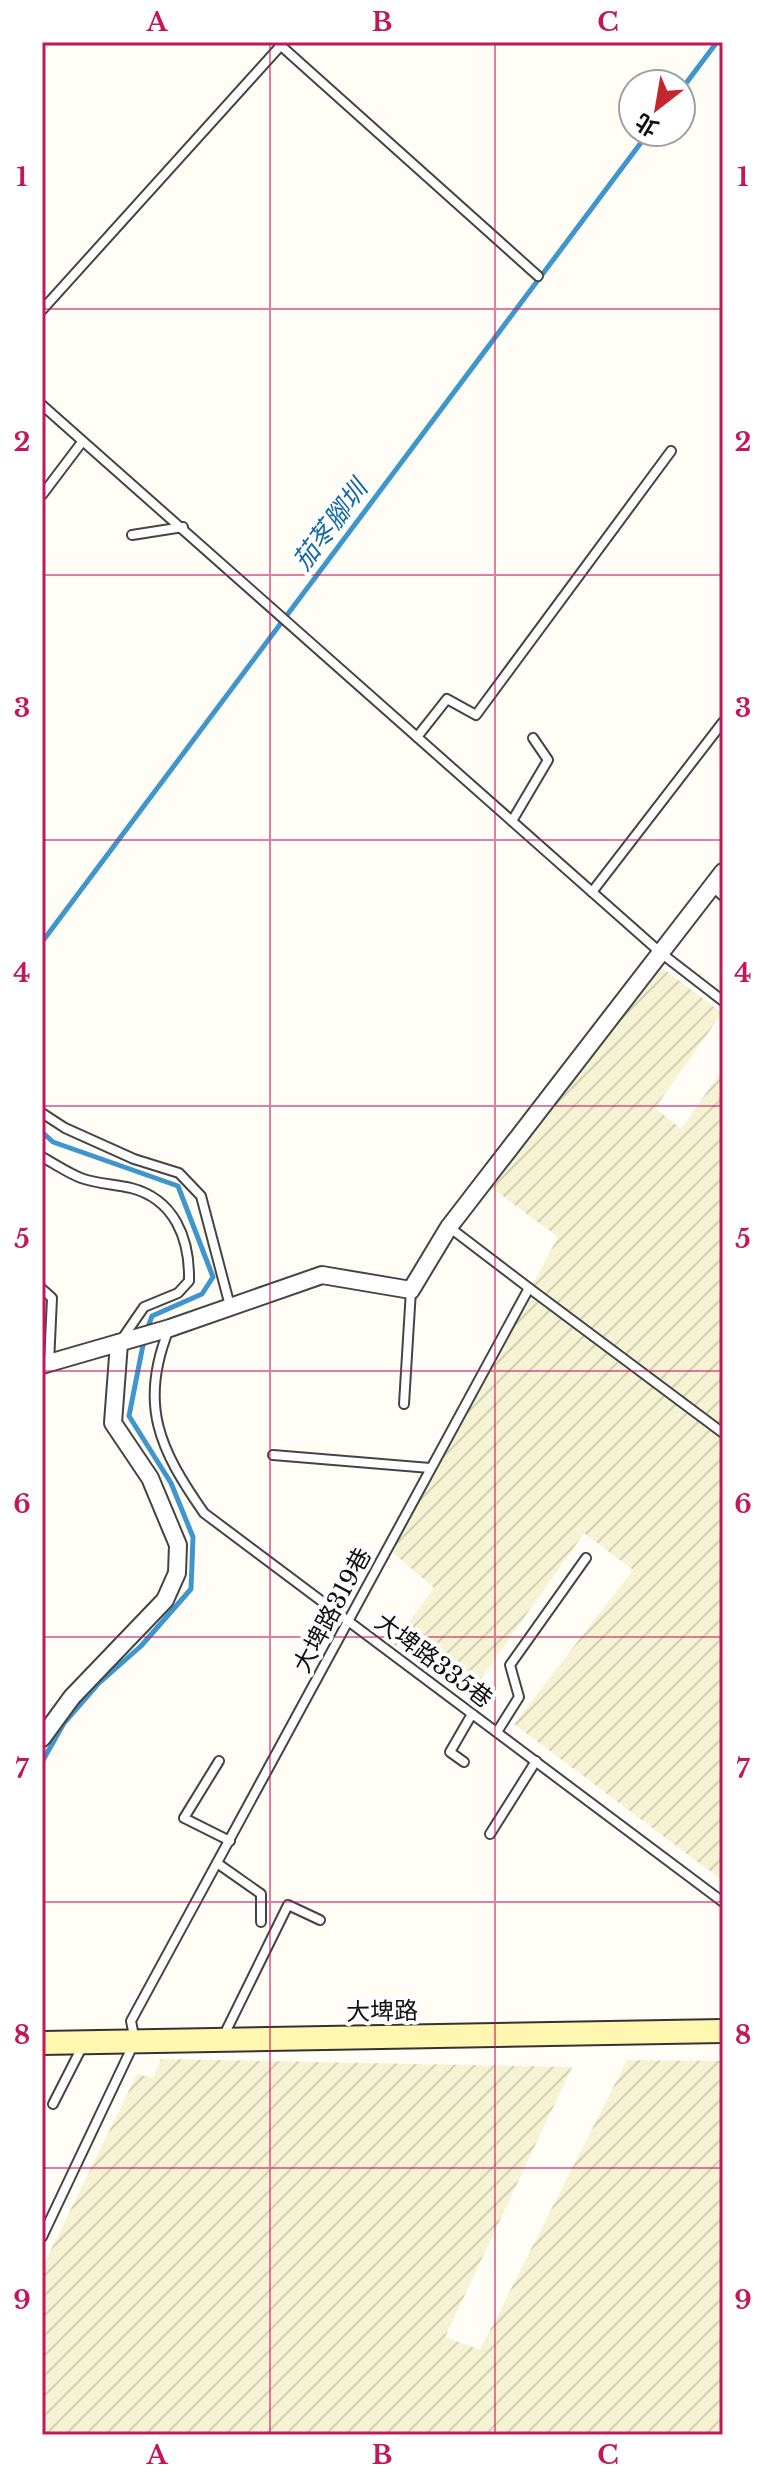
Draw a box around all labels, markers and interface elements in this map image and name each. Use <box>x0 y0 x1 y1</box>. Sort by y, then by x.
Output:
text: A <box>145 6 168 38</box>
text: B <box>372 6 392 38</box>
text: C <box>597 6 619 38</box>
north arrow <box>617 68 697 148</box>
text: 北 <box>631 107 663 142</box>
text: 1 <box>16 161 28 193</box>
text: 1 <box>737 161 749 193</box>
text: 2 <box>14 426 30 458</box>
text: 2 <box>735 426 751 458</box>
water label: 茄苳腳圳 <box>286 471 376 576</box>
text: 3 <box>14 692 30 724</box>
text: 3 <box>735 692 751 724</box>
text: 4 <box>13 957 31 989</box>
text: 4 <box>734 957 752 989</box>
text: 5 <box>14 1223 30 1255</box>
text: 5 <box>735 1223 751 1255</box>
text: 6 <box>13 1488 31 1520</box>
text: 6 <box>734 1488 752 1520</box>
street label: 大埤路319巷 <box>287 1543 377 1677</box>
street label: 大埤路335巷 <box>370 1607 498 1713</box>
text: 7 <box>15 1753 29 1785</box>
text: 7 <box>736 1753 750 1785</box>
street label: 大埤路 <box>346 1996 418 2026</box>
text: 8 <box>14 2019 30 2051</box>
text: 8 <box>735 2019 751 2051</box>
text: 9 <box>13 2284 31 2316</box>
text: 9 <box>734 2284 752 2316</box>
text: A <box>145 2439 168 2471</box>
text: B <box>372 2439 392 2471</box>
text: C <box>597 2439 619 2471</box>

